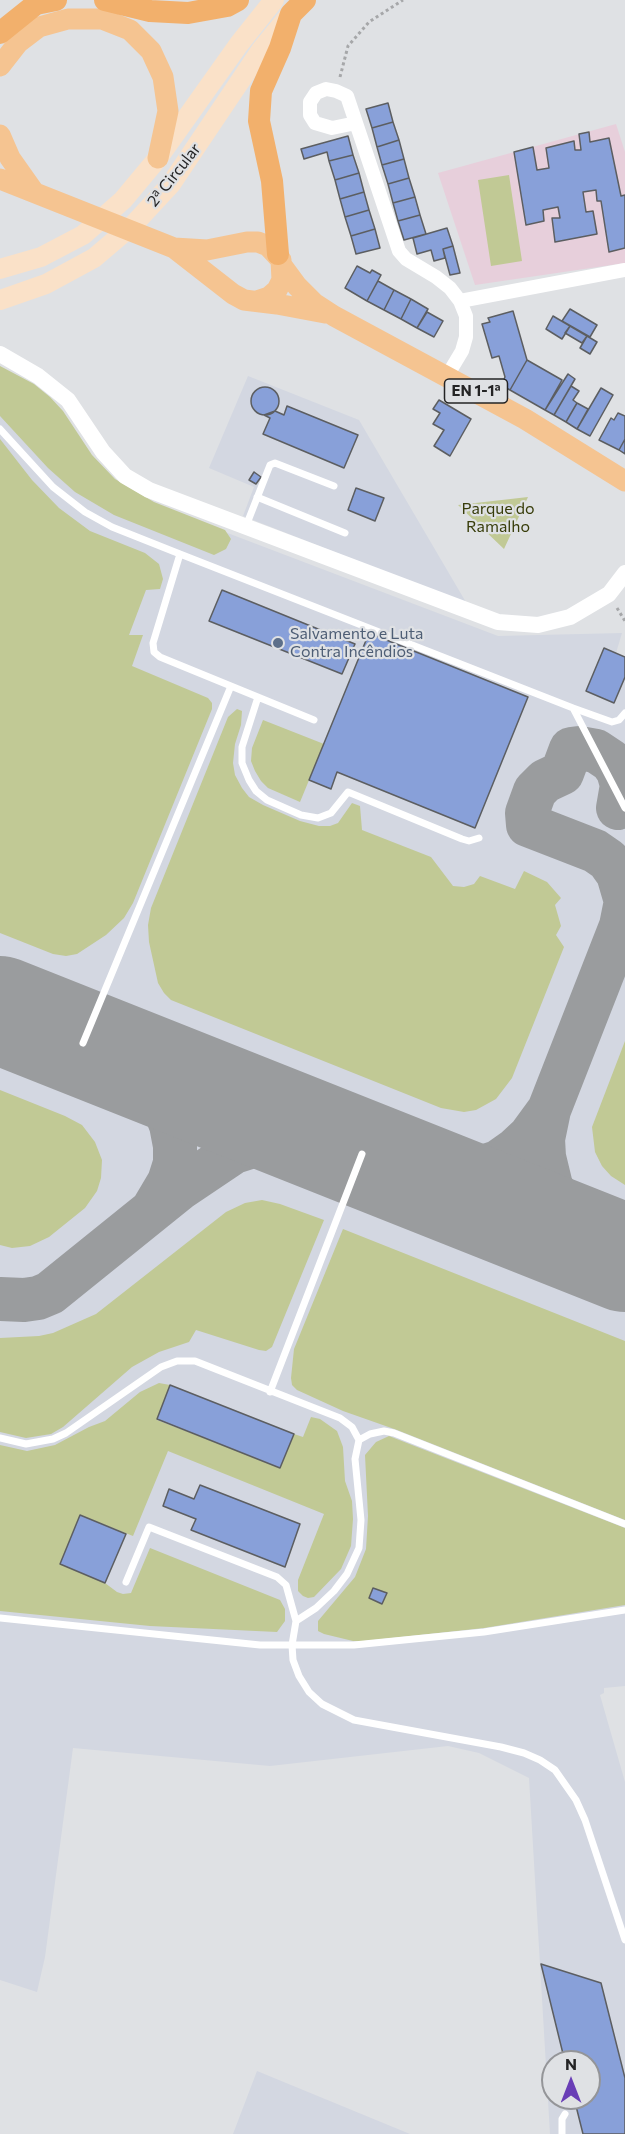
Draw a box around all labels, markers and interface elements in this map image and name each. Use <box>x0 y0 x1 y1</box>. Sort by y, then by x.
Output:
street label: 2ª Circular <box>143 139 205 211</box>
road number: EN 1-1ª <box>444 379 508 403</box>
park label: Parque do Ramalho <box>461 499 535 537</box>
place label: Salvamento e Luta Contra Incêndios <box>290 624 423 662</box>
marker: Salvamento e Luta Contra Incêndios <box>271 636 285 650</box>
north arrow <box>541 2050 601 2110</box>
text: N <box>565 2054 577 2073</box>

